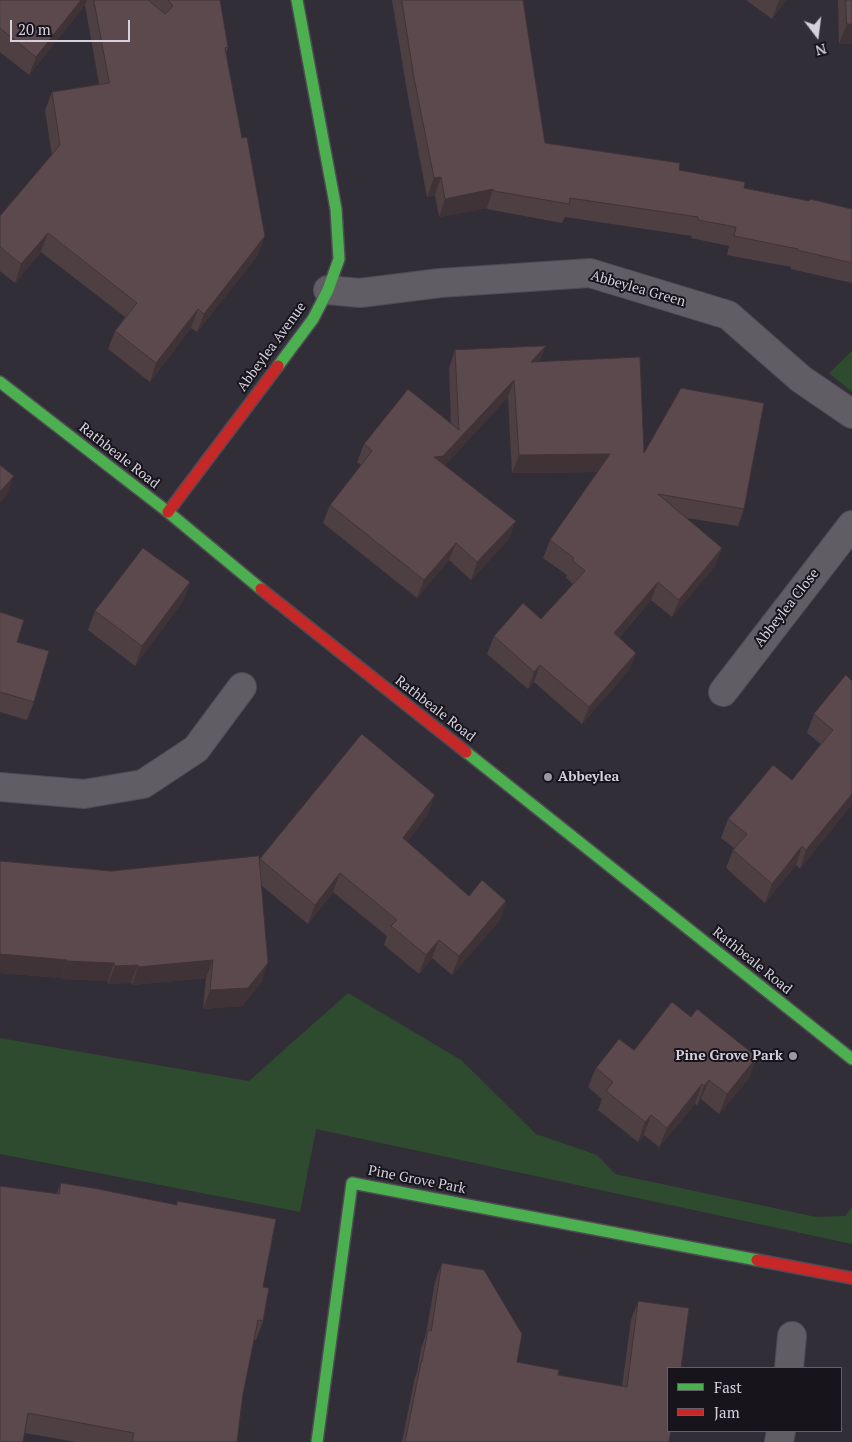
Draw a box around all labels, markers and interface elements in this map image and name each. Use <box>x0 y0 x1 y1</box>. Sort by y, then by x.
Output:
scale bar <box>12 10 132 42</box>
north arrow <box>792 10 842 60</box>
text: 20 m <box>18 19 51 39</box>
text: N <box>813 39 829 61</box>
street label: Abbeylea Green <box>589 267 687 311</box>
street label: Abbeylea Avenue <box>234 299 310 395</box>
street label: Rathbeale Road <box>76 420 162 492</box>
street label: Abbeylea Close <box>751 566 823 650</box>
street label: Rathbeale Road <box>392 673 478 745</box>
place label: Abbeylea <box>558 769 619 785</box>
marker: Abbeylea <box>542 771 554 783</box>
street label: Rathbeale Road <box>709 924 795 998</box>
place label: Pine Grove Park <box>676 1048 783 1064</box>
marker: Pine Grove Park <box>787 1050 799 1062</box>
street label: Pine Grove Park <box>367 1162 467 1198</box>
legend <box>667 1367 842 1432</box>
text: Fast <box>714 1377 742 1397</box>
text: Jam <box>714 1402 740 1422</box>

